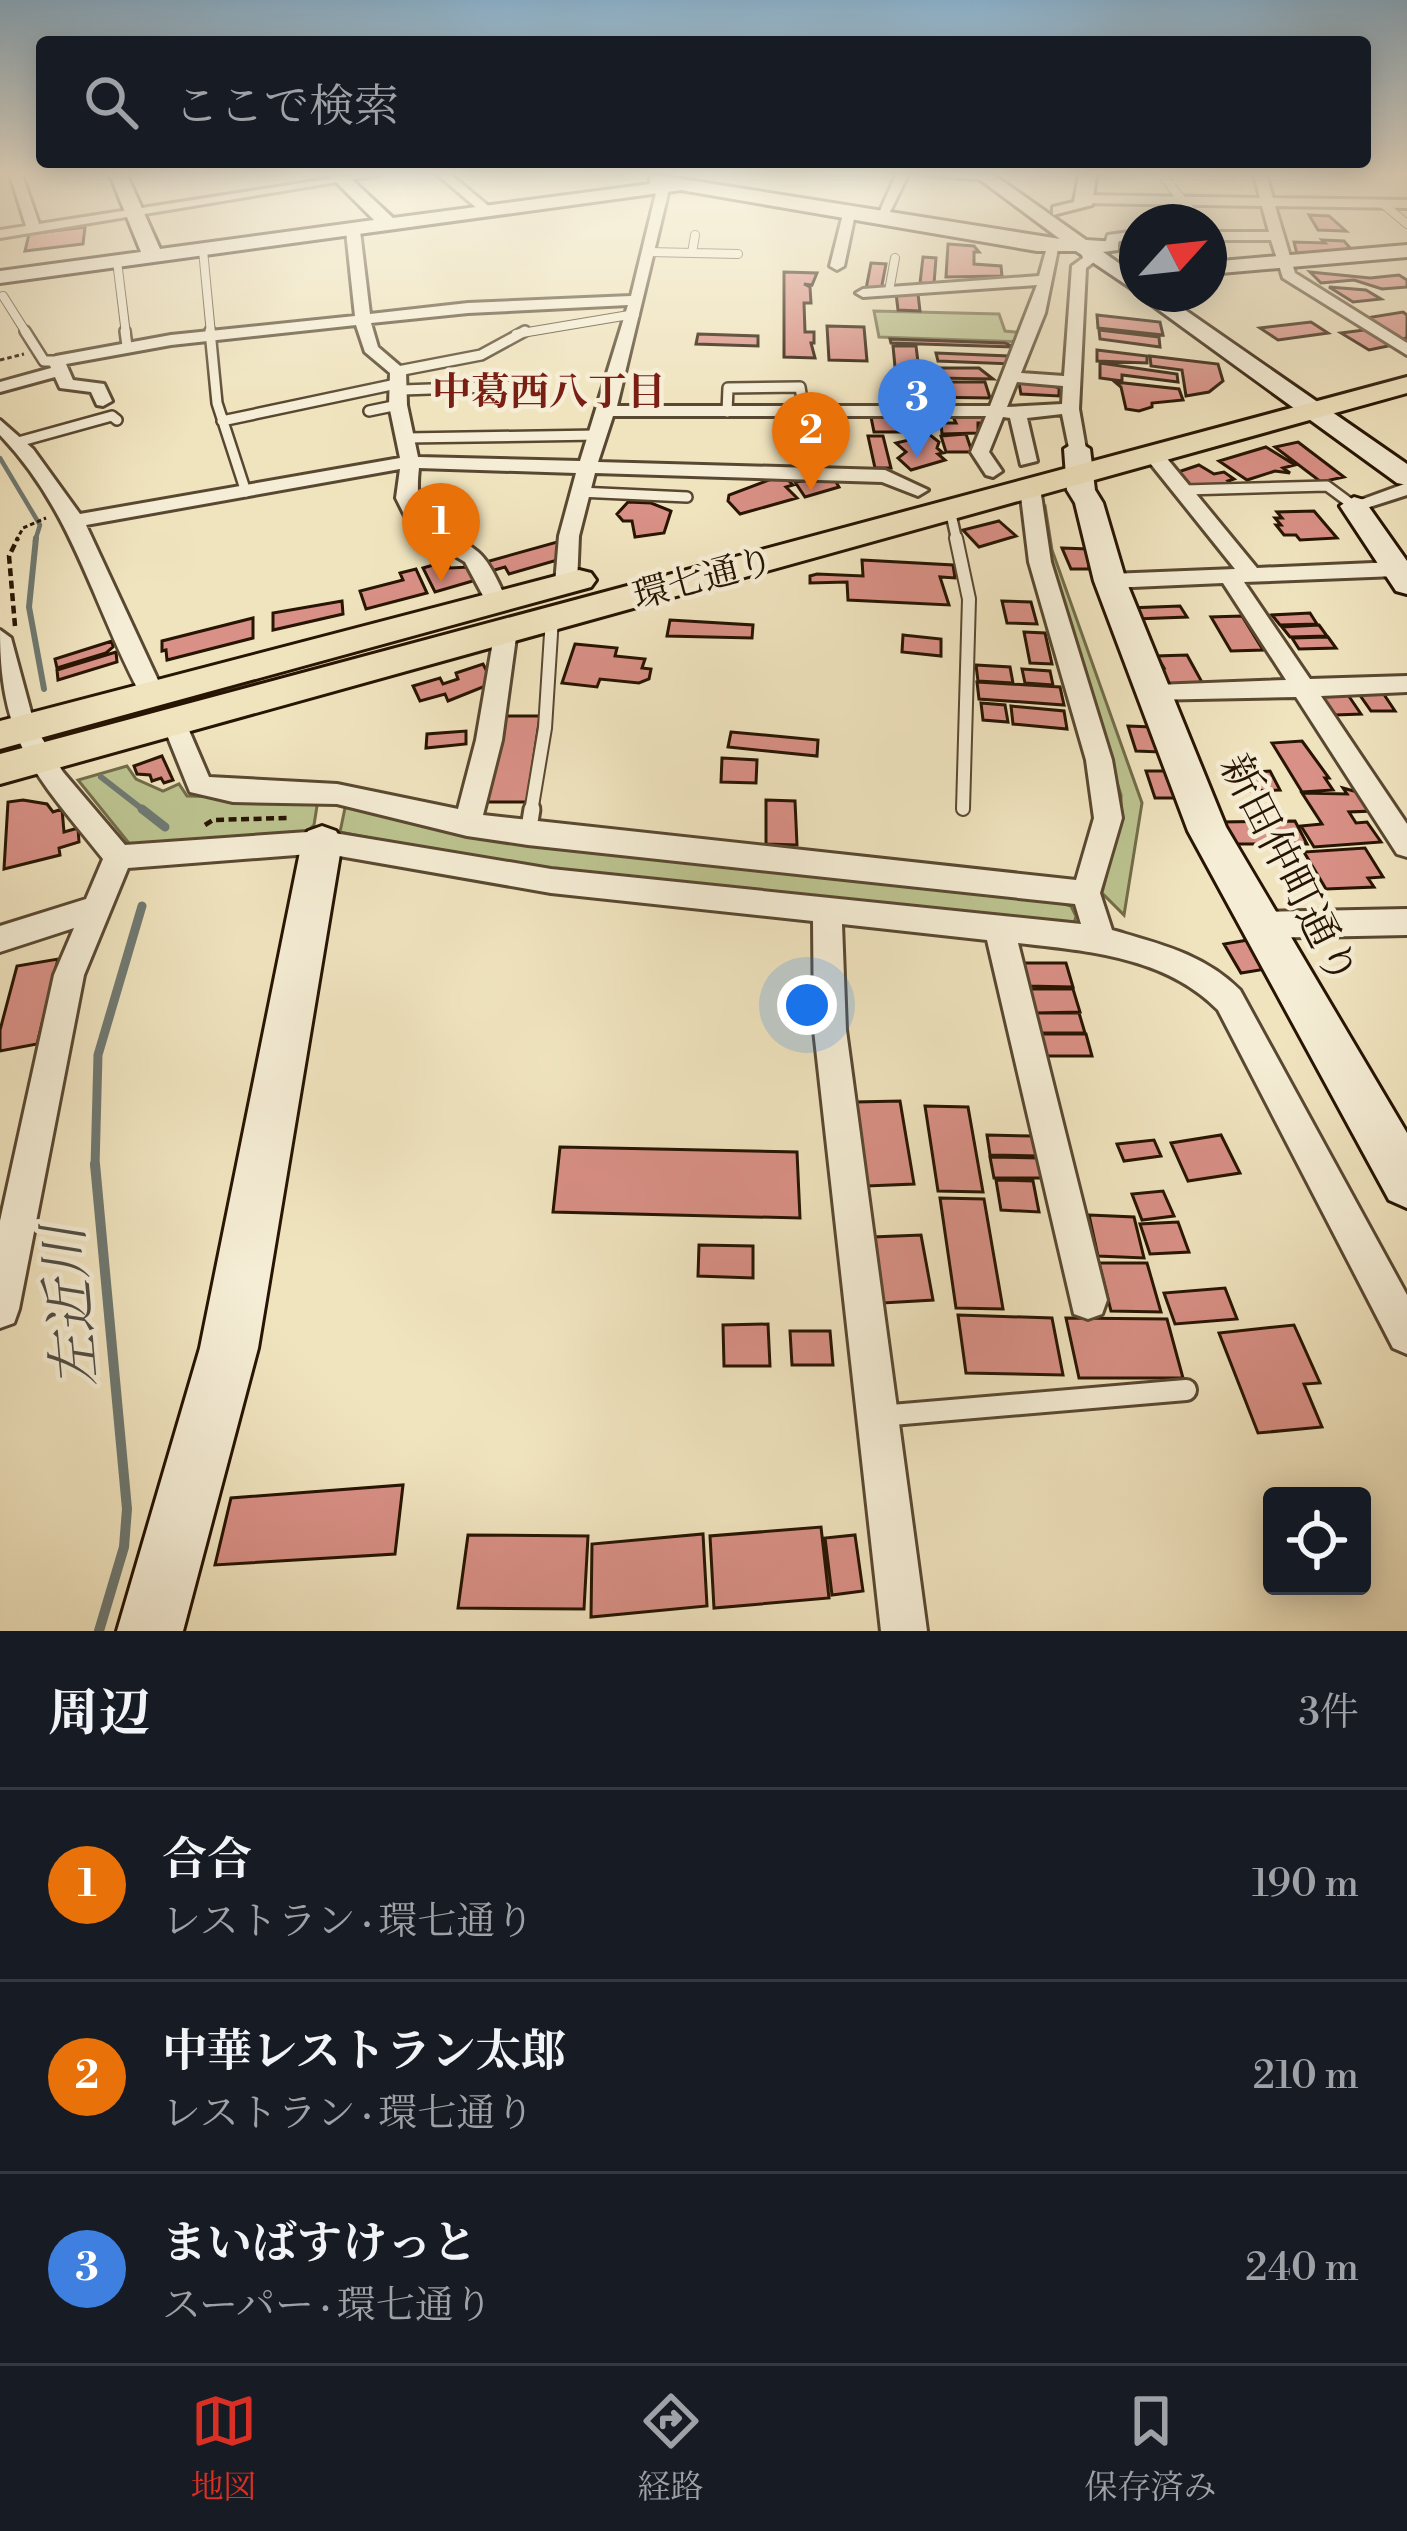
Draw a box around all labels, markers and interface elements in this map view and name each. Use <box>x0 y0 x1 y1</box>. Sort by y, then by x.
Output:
search box <box>36 36 1371 168</box>
icon: search <box>78 69 144 135</box>
text: ここで検索 <box>174 79 399 136</box>
north arrow <box>1119 204 1227 312</box>
pin: 3 <box>878 359 956 458</box>
district label: 中葛西八丁目 <box>432 369 666 418</box>
pin: 2 <box>772 392 850 491</box>
pin: 1 <box>402 483 480 582</box>
street label: 環七通り <box>628 539 779 620</box>
street label: 新田仲町通り <box>1207 746 1369 994</box>
your location <box>777 975 837 1035</box>
water label: 左近川 <box>31 1218 113 1390</box>
map controls <box>1263 1487 1371 1595</box>
button: locate <box>1263 1487 1371 1595</box>
text: 周辺 <box>48 1683 150 1747</box>
text: 3件 <box>1298 1689 1359 1738</box>
text: 合合 <box>162 1832 252 1889</box>
text: 1 <box>78 1860 96 1909</box>
text: 190 m <box>1252 1860 1359 1909</box>
text: レストラン · 環七通り <box>162 1898 534 1947</box>
text: 中華レストラン太郎 <box>162 2024 566 2081</box>
text: 2 <box>75 2052 99 2101</box>
text: 210 m <box>1253 2052 1359 2101</box>
text: レストラン · 環七通り <box>162 2090 534 2139</box>
text: まいばすけっと <box>162 2216 477 2273</box>
text: 3 <box>75 2244 99 2293</box>
text: 240 m <box>1245 2244 1359 2293</box>
text: スーパー · 環七通り <box>162 2282 493 2331</box>
tab: 地図 <box>191 2388 257 2509</box>
tab: 経路 <box>638 2388 704 2509</box>
tab: 保存済み <box>1085 2388 1217 2509</box>

